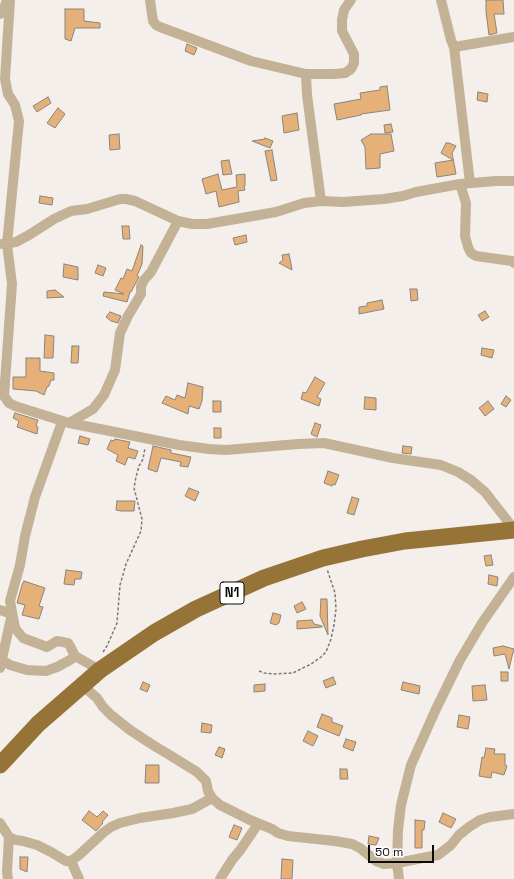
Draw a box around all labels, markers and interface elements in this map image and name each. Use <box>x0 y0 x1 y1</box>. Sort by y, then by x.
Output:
road number: N1 <box>220 582 244 604</box>
scale bar <box>370 837 436 863</box>
text: 50 m <box>375 844 403 860</box>

